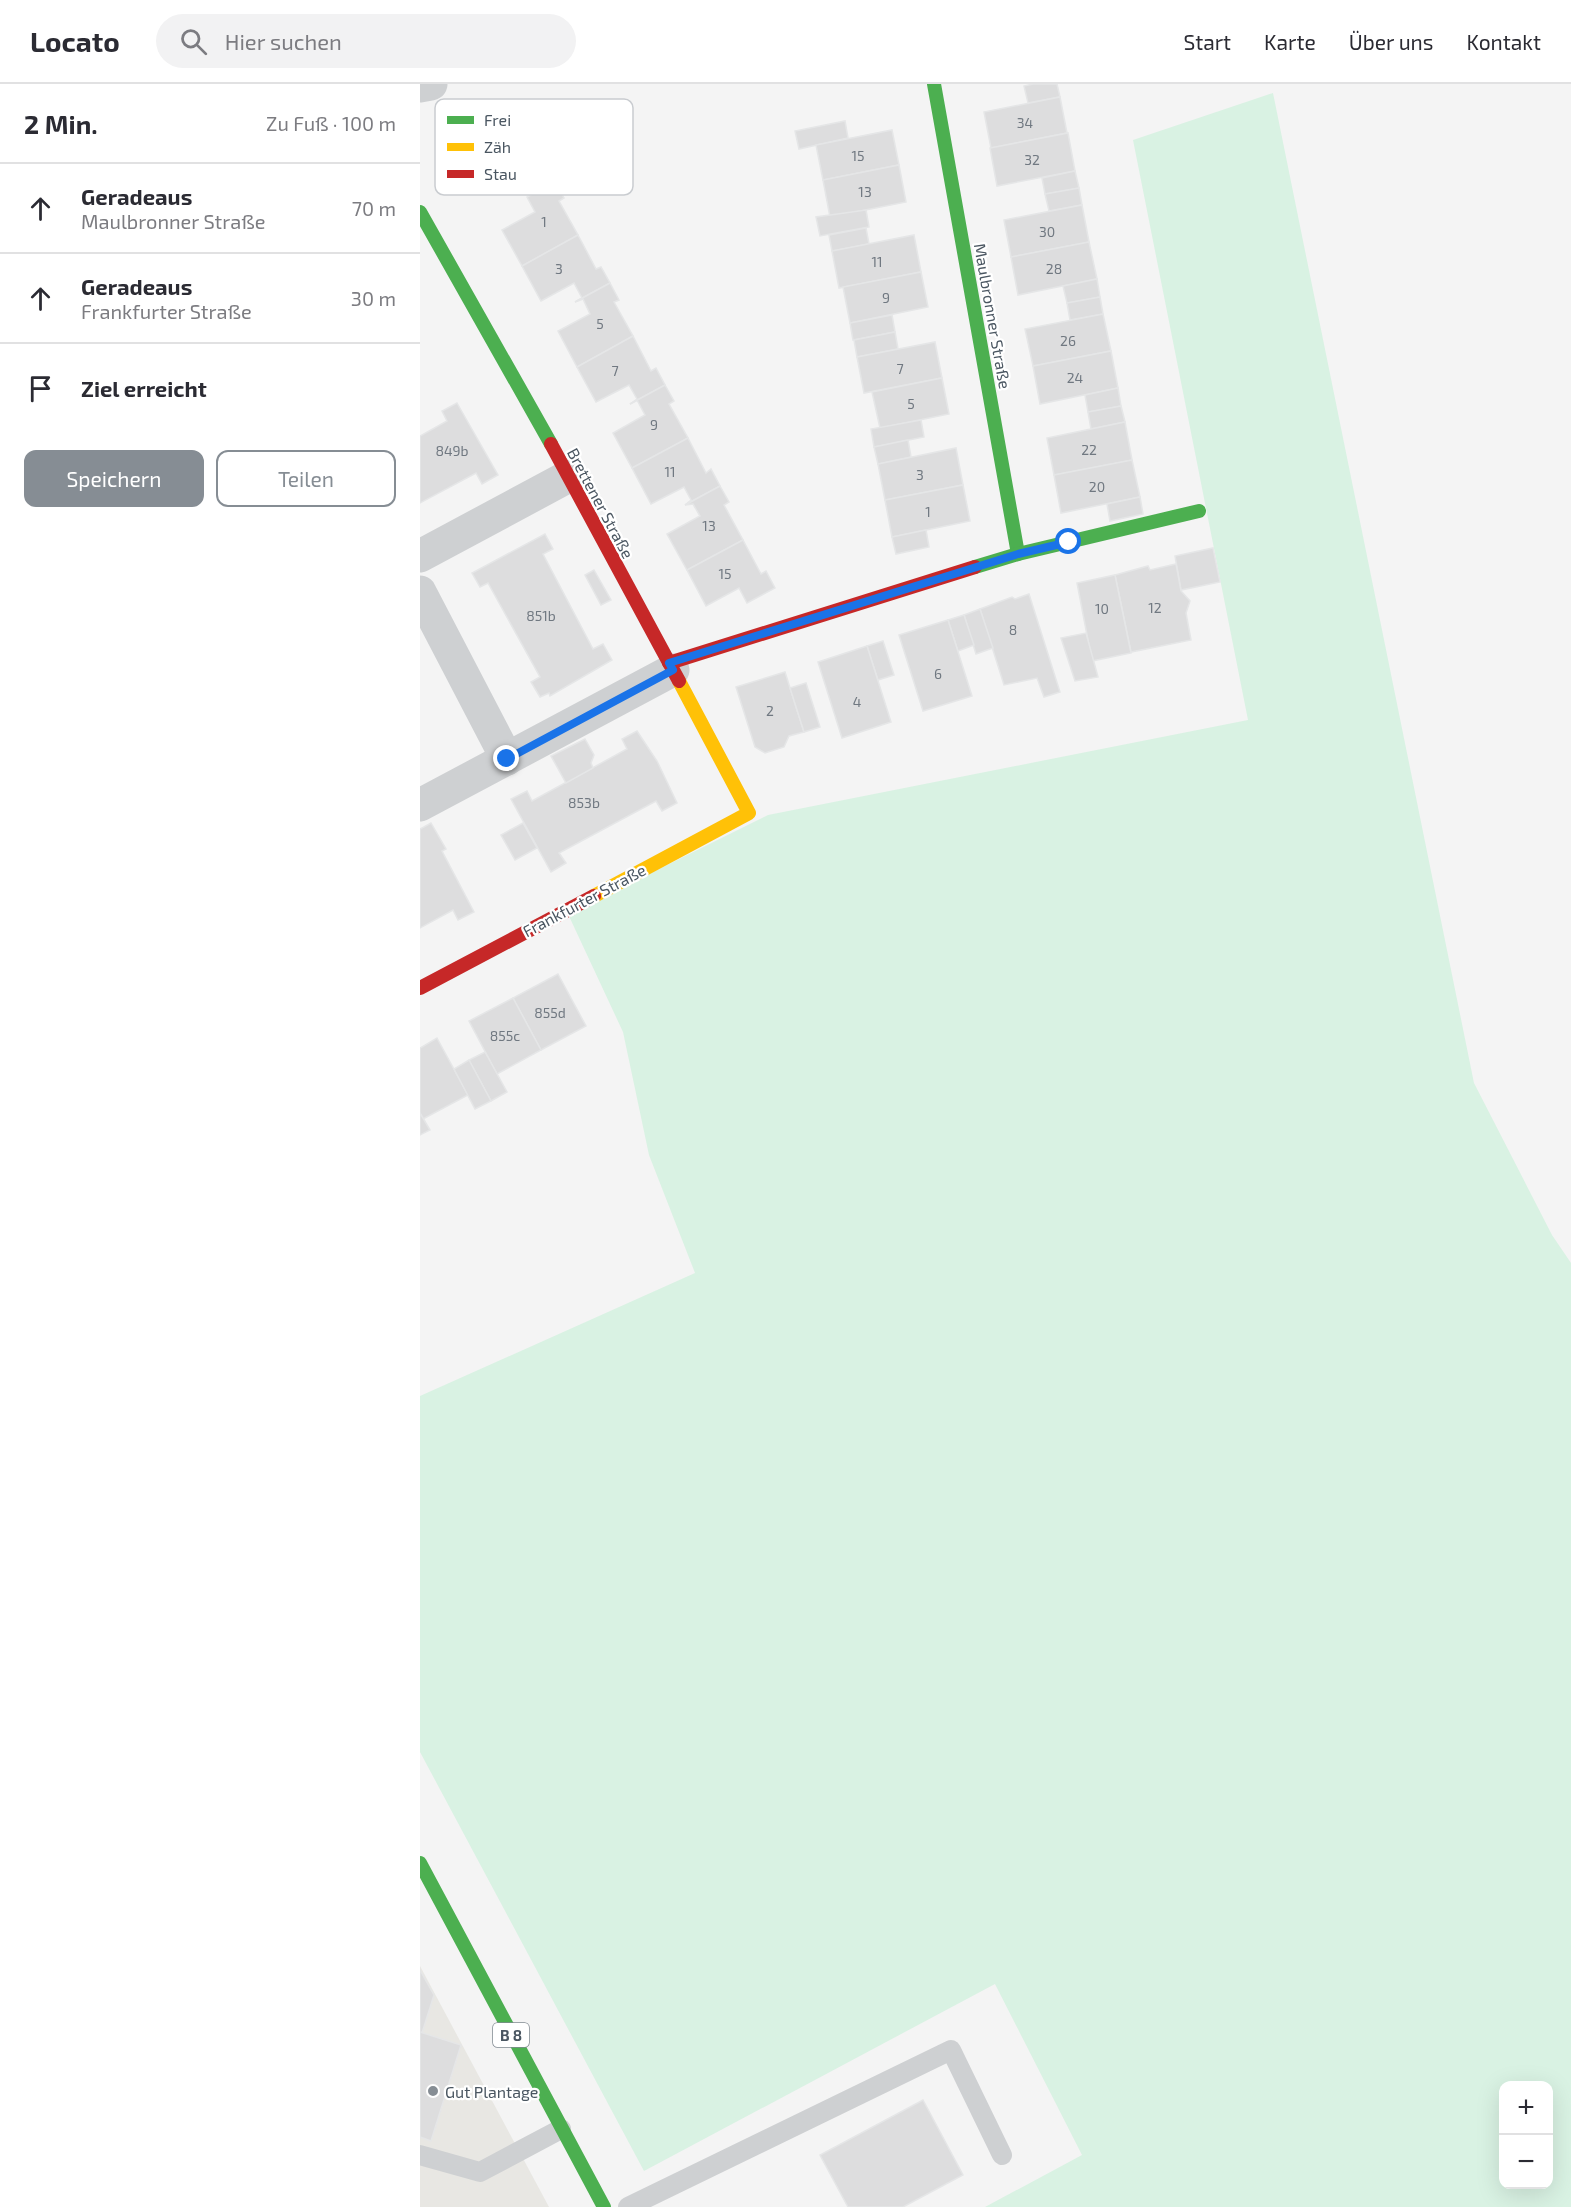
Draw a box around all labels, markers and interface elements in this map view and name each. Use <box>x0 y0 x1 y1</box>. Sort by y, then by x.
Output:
search box <box>156 14 576 68</box>
text: Locato <box>30 24 120 58</box>
icon: search <box>177 25 210 58</box>
text: Hier suchen <box>225 28 342 54</box>
text: Start <box>1184 29 1231 54</box>
text: Karte <box>1264 29 1316 54</box>
text: Über uns <box>1349 29 1434 54</box>
text: Kontakt <box>1467 29 1541 54</box>
legend <box>435 99 633 195</box>
text: 2 Min. <box>24 108 98 139</box>
text: Frei <box>484 110 511 129</box>
text: Zu Fuß · 100 m <box>266 111 396 135</box>
house number: 34 <box>1017 114 1033 131</box>
text: Zäh <box>484 137 511 156</box>
house number: 15 <box>851 147 865 164</box>
house number: 32 <box>1024 151 1040 168</box>
text: Stau <box>484 164 517 183</box>
text: Geradeaus <box>81 183 192 209</box>
house number: 13 <box>858 183 872 200</box>
icon: ahead <box>24 192 57 225</box>
text: 70 m <box>352 196 396 220</box>
text: Maulbronner Straße <box>81 209 265 233</box>
house number: 1 <box>541 213 547 230</box>
house number: 30 <box>1039 223 1055 240</box>
street label: Maulbronner Straße <box>971 242 1015 390</box>
house number: 11 <box>871 253 883 270</box>
house number: 3 <box>555 260 563 277</box>
house number: 28 <box>1046 260 1062 277</box>
text: Geradeaus <box>81 273 192 299</box>
icon: ahead <box>24 282 57 315</box>
text: 30 m <box>351 286 396 310</box>
house number: 9 <box>882 289 890 306</box>
text: Frankfurter Straße <box>81 299 252 323</box>
house number: 5 <box>596 315 604 332</box>
house number: 26 <box>1060 332 1076 349</box>
house number: 7 <box>896 360 904 377</box>
house number: 7 <box>611 362 619 379</box>
house number: 24 <box>1067 369 1083 386</box>
icon: arrive <box>24 372 57 405</box>
text: Ziel erreicht <box>81 375 207 401</box>
house number: 5 <box>907 395 915 412</box>
house number: 9 <box>650 416 658 433</box>
house number: 22 <box>1081 441 1097 458</box>
house number: 849b <box>435 442 469 459</box>
street label: Brettener Straße <box>564 444 638 562</box>
button: Speichern <box>24 450 204 507</box>
button: Teilen <box>216 450 396 507</box>
house number: 11 <box>664 463 676 480</box>
house number: 3 <box>916 466 924 483</box>
house number: 20 <box>1089 478 1105 495</box>
house number: 1 <box>925 503 931 520</box>
house number: 13 <box>702 517 716 534</box>
route start <box>1055 528 1081 554</box>
house number: 15 <box>718 565 732 582</box>
house number: 12 <box>1148 599 1162 616</box>
house number: 10 <box>1095 600 1109 617</box>
house number: 851b <box>526 607 556 624</box>
house number: 8 <box>1009 621 1017 638</box>
house number: 6 <box>934 665 942 682</box>
house number: 4 <box>853 693 861 710</box>
house number: 2 <box>766 702 774 719</box>
route end <box>493 745 519 771</box>
house number: 853b <box>568 794 600 811</box>
street label: Frankfurter Straße <box>519 860 649 940</box>
house number: 855d <box>534 1004 566 1021</box>
house number: 855c <box>490 1027 520 1044</box>
road number: B 8 <box>493 2023 529 2047</box>
map controls <box>1499 2081 1553 2189</box>
button: + <box>1499 2081 1553 2135</box>
place label: Gut Plantage <box>445 2082 538 2101</box>
marker: Gut Plantage <box>426 2084 440 2098</box>
button: − <box>1499 2135 1553 2189</box>

